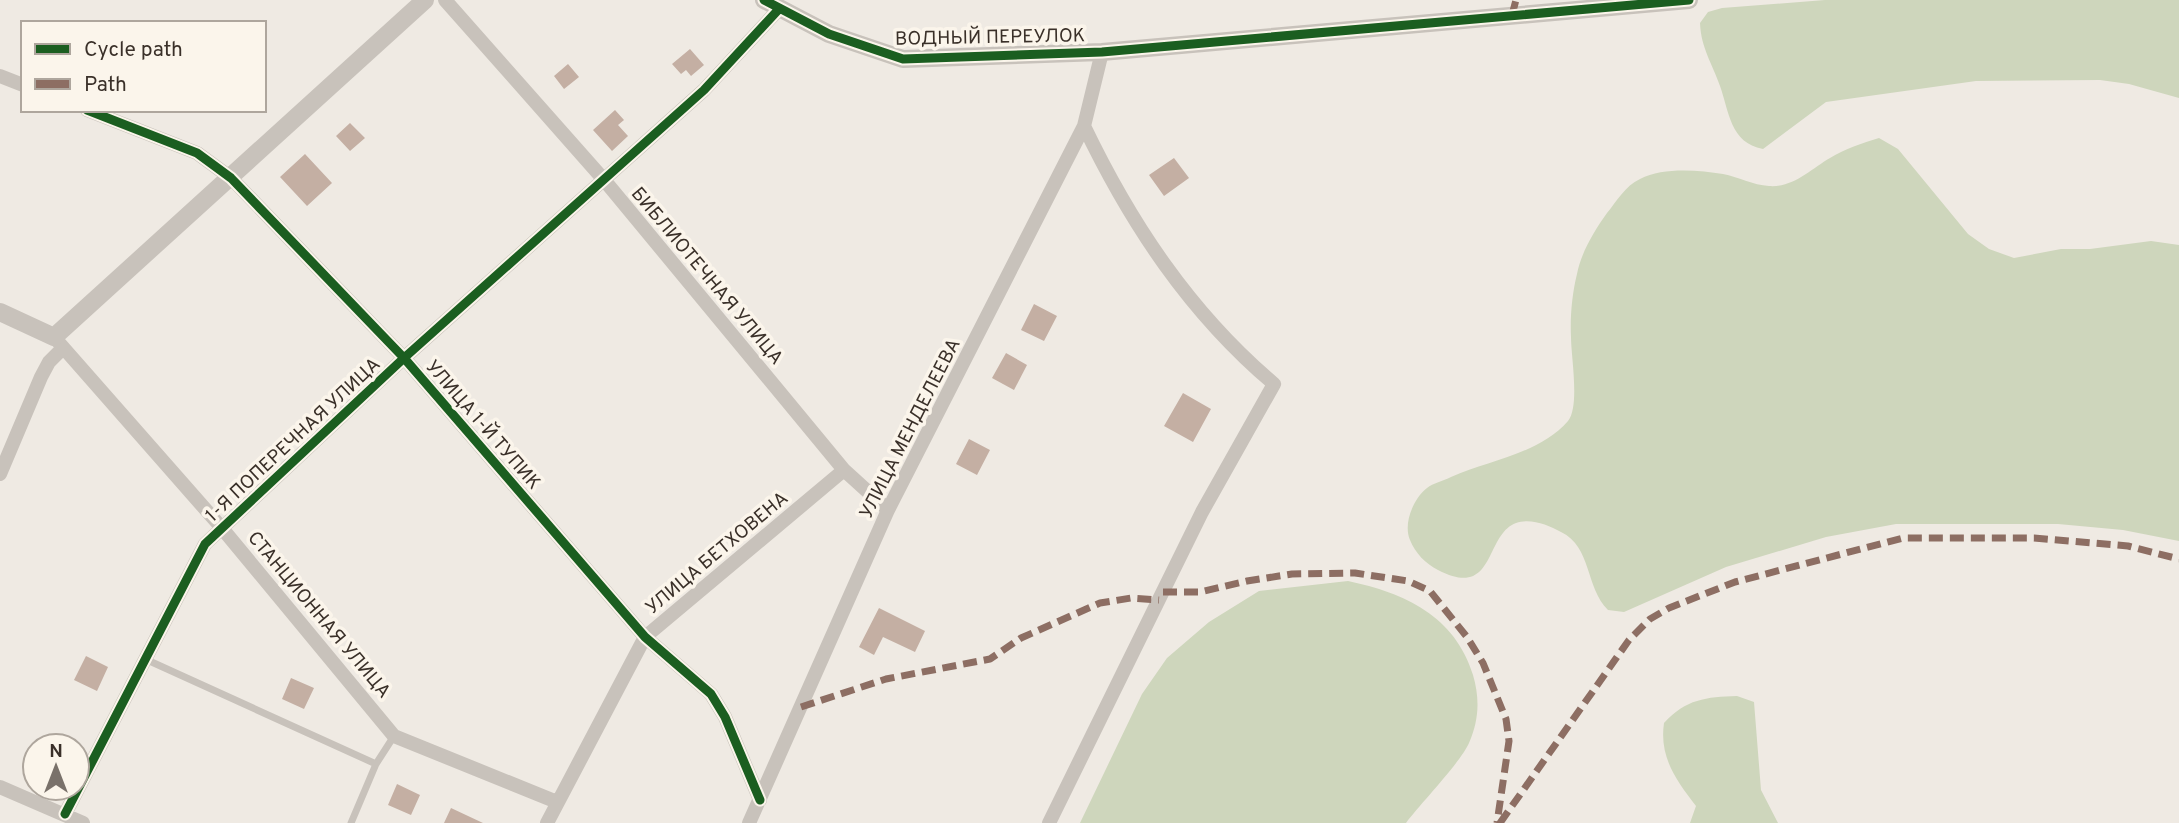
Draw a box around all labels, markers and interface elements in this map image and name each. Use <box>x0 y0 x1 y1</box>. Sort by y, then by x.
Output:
legend <box>21 21 266 112</box>
street label: ВОДНЫЙ ПЕРЕУЛОК <box>895 23 1085 52</box>
text: Cycle path <box>84 37 183 64</box>
text: Path <box>84 72 127 99</box>
street label: БИБЛИОТЕЧНАЯ УЛИЦА <box>625 182 788 370</box>
street label: УЛИЦА МЕНДЕЛЕЕВА <box>855 335 967 523</box>
street label: 1-Я ПОПЕРЕЧНАЯ УЛИЦА <box>201 353 386 528</box>
street label: УЛИЦА 1-Й ТУПИК <box>420 355 546 495</box>
street label: УЛИЦА БЕТХОВЕНА <box>641 487 794 620</box>
street label: СТАНЦИОННАЯ УЛИЦА <box>242 527 395 704</box>
north arrow <box>21 732 91 802</box>
text: N <box>49 740 63 764</box>

